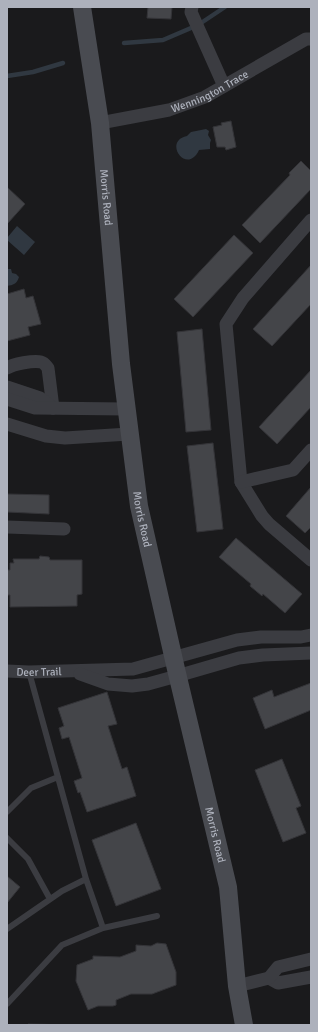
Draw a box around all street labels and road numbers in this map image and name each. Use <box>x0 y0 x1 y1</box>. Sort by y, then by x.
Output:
street label: Wennington Trace <box>169 67 250 115</box>
street label: Morris Road <box>98 168 115 226</box>
street label: Morris Road <box>131 490 155 548</box>
street label: Deer Trail <box>16 665 62 678</box>
street label: Morris Road <box>203 806 228 864</box>

